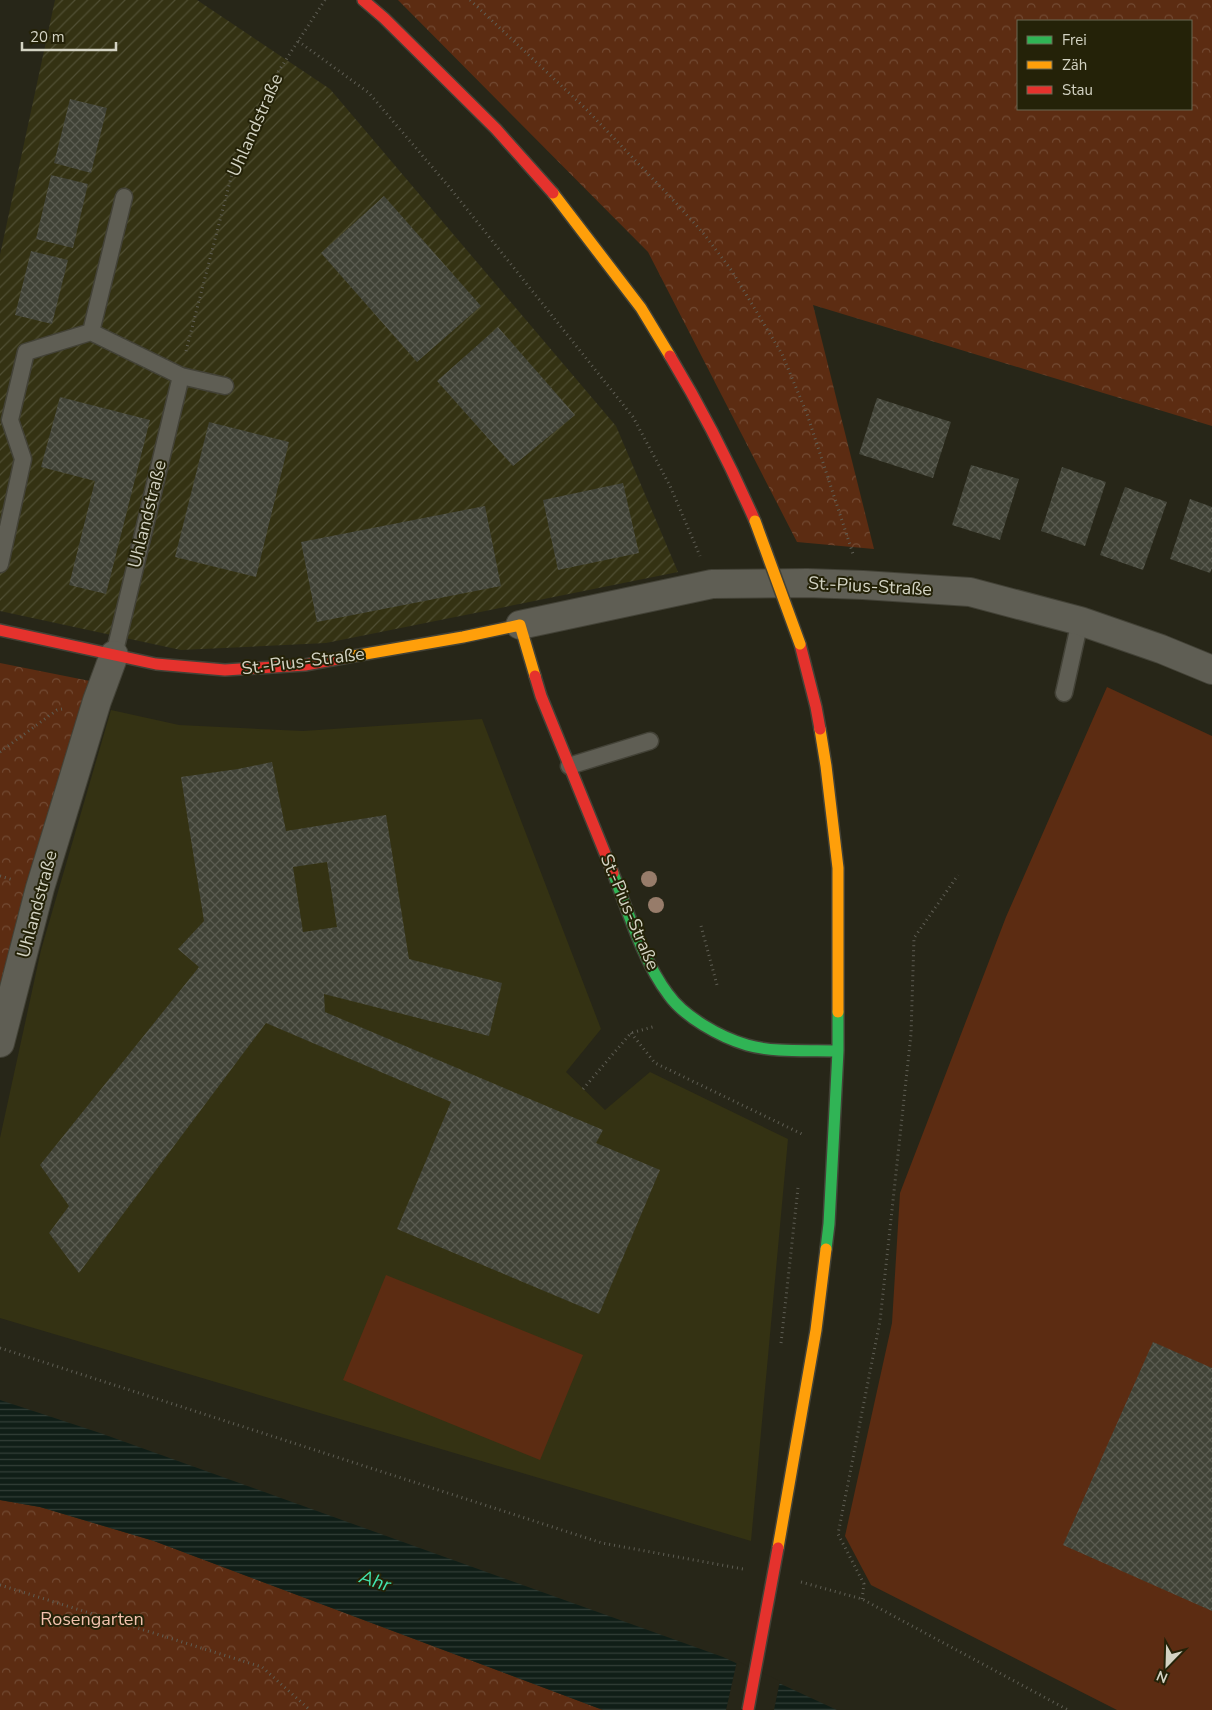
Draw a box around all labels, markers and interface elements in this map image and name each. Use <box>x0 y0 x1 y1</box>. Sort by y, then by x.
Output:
scale bar <box>22 20 116 52</box>
legend <box>1017 20 1192 110</box>
text: 20 m <box>30 27 65 47</box>
text: Frei <box>1062 30 1087 50</box>
text: Zäh <box>1062 55 1087 75</box>
street label: Uhlandstraße <box>222 70 288 180</box>
text: Stau <box>1062 80 1093 100</box>
street label: Uhlandstraße <box>122 458 172 570</box>
street label: St.-Pius-Straße <box>807 571 933 601</box>
street label: St.-Pius-Straße <box>240 642 366 680</box>
street label: Uhlandstraße <box>11 848 63 960</box>
street label: St.-Pius-Straße <box>595 850 665 974</box>
water label: Ahr <box>355 1563 395 1599</box>
park label: Rosengarten <box>40 1607 144 1631</box>
north arrow <box>1142 1640 1192 1690</box>
text: N <box>1154 1666 1171 1687</box>

